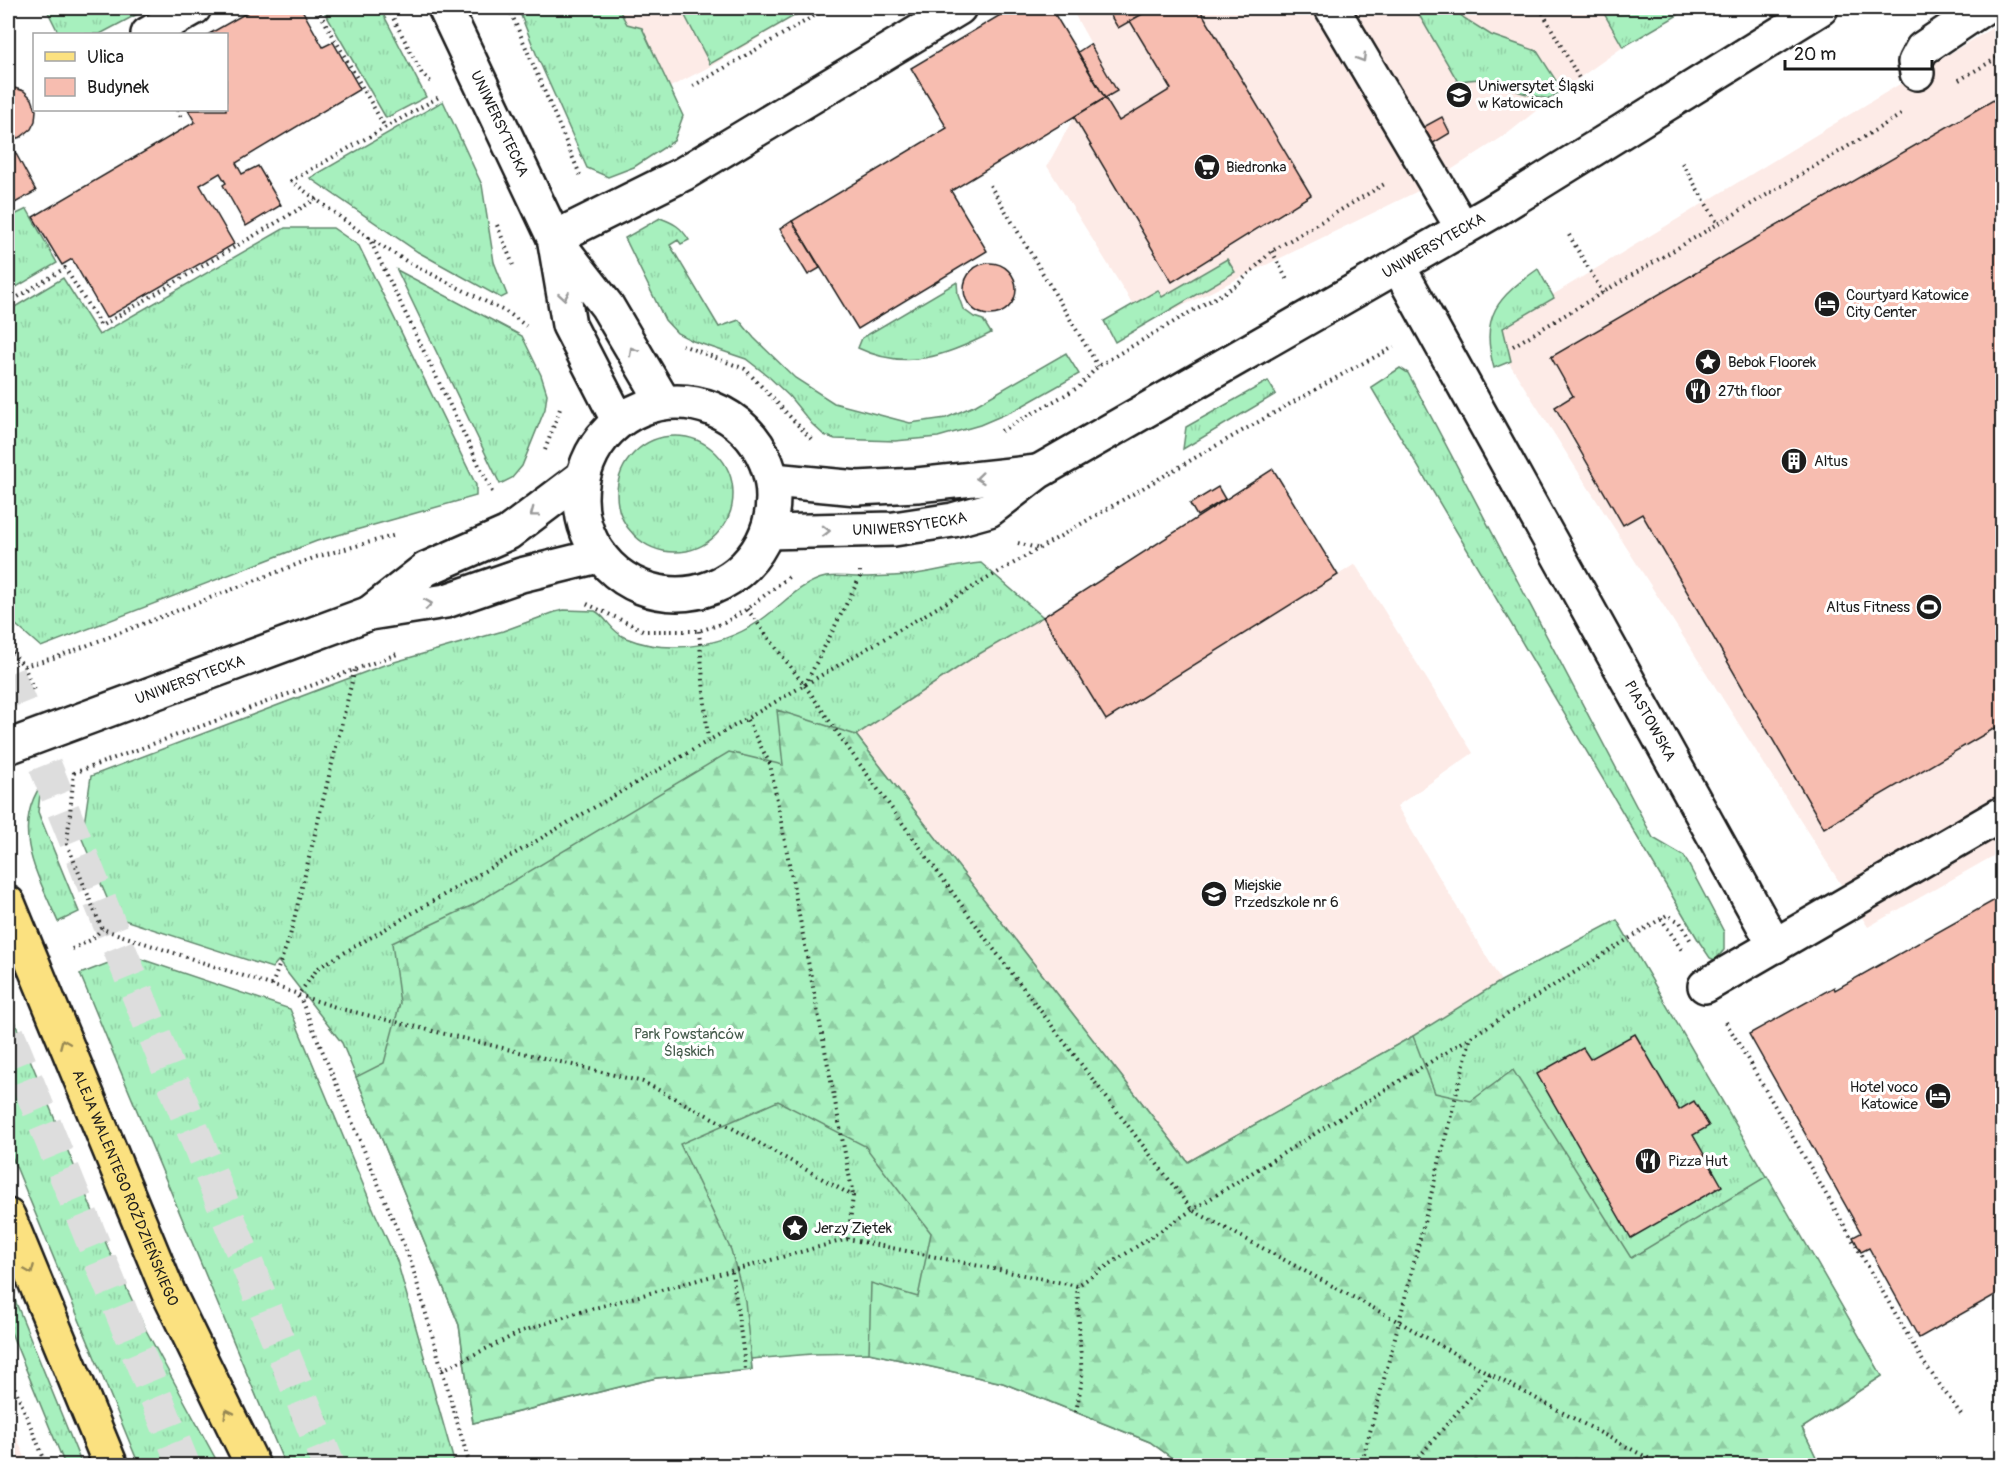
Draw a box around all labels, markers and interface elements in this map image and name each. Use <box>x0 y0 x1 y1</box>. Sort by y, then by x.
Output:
legend <box>33 33 228 111</box>
scale bar <box>1785 33 1932 71</box>
text: 20 m <box>1794 43 1836 66</box>
text: Ulica <box>87 46 124 69</box>
one-way arrow <box>1355 52 1366 62</box>
street label: UNIWERSYTECKA <box>467 68 533 180</box>
text: Budynek <box>87 76 150 99</box>
place label: Uniwersytet Śląski w Katowicach <box>1478 77 1594 113</box>
school or university icon: Uniwersytet Śląski w Katowicach <box>1444 80 1474 110</box>
supermarket icon: Biedronka <box>1192 152 1222 182</box>
place label: Biedronka <box>1226 158 1287 177</box>
street label: UNIWERSYTECKA <box>1379 208 1489 282</box>
place label: Courtyard Katowice City Center <box>1846 286 1969 322</box>
hotel icon: Courtyard Katowice City Center <box>1812 289 1842 319</box>
one-way arrow <box>557 291 570 301</box>
one-way arrow <box>629 346 641 357</box>
place icon: Bebok Floorek <box>1693 347 1723 377</box>
place label: Bebok Floorek <box>1728 353 1817 372</box>
restaurant icon: 27th floor <box>1683 376 1713 406</box>
place label: 27th floor <box>1718 382 1782 401</box>
building icon: Altus <box>1779 446 1809 476</box>
place label: Altus <box>1814 452 1848 471</box>
one-way arrow <box>975 471 984 484</box>
one-way arrow <box>530 506 541 517</box>
street label: UNIWERSYTECKA <box>852 507 969 539</box>
one-way arrow <box>822 525 831 538</box>
sports icon: Altus Fitness <box>1914 592 1944 622</box>
one-way arrow <box>423 598 432 610</box>
place label: Altus Fitness <box>1826 598 1910 617</box>
street label: UNIWERSYTECKA <box>133 651 248 709</box>
street label: PIASTOWSKA <box>1620 677 1680 765</box>
place label: Miejskie Przedszkole nr 6 <box>1234 876 1339 912</box>
school or university icon: Miejskie Przedszkole nr 6 <box>1199 879 1229 909</box>
park label: Park Powstańców Śląskich <box>634 1025 744 1061</box>
one-way arrow <box>59 1038 71 1049</box>
street label: ALEJA WALENTEGO ROŹDZIEŃSKIEGO <box>68 1067 183 1309</box>
place label: Hotel voco Katowice <box>1850 1078 1919 1114</box>
hotel icon: Hotel voco Katowice <box>1923 1081 1953 1111</box>
restaurant icon: Pizza Hut <box>1633 1146 1663 1176</box>
place label: Pizza Hut <box>1668 1152 1729 1171</box>
place icon: Jerzy Ziętek <box>780 1213 810 1243</box>
place label: Jerzy Ziętek <box>814 1219 893 1238</box>
one-way arrow <box>23 1264 35 1275</box>
one-way arrow <box>223 1408 235 1419</box>

